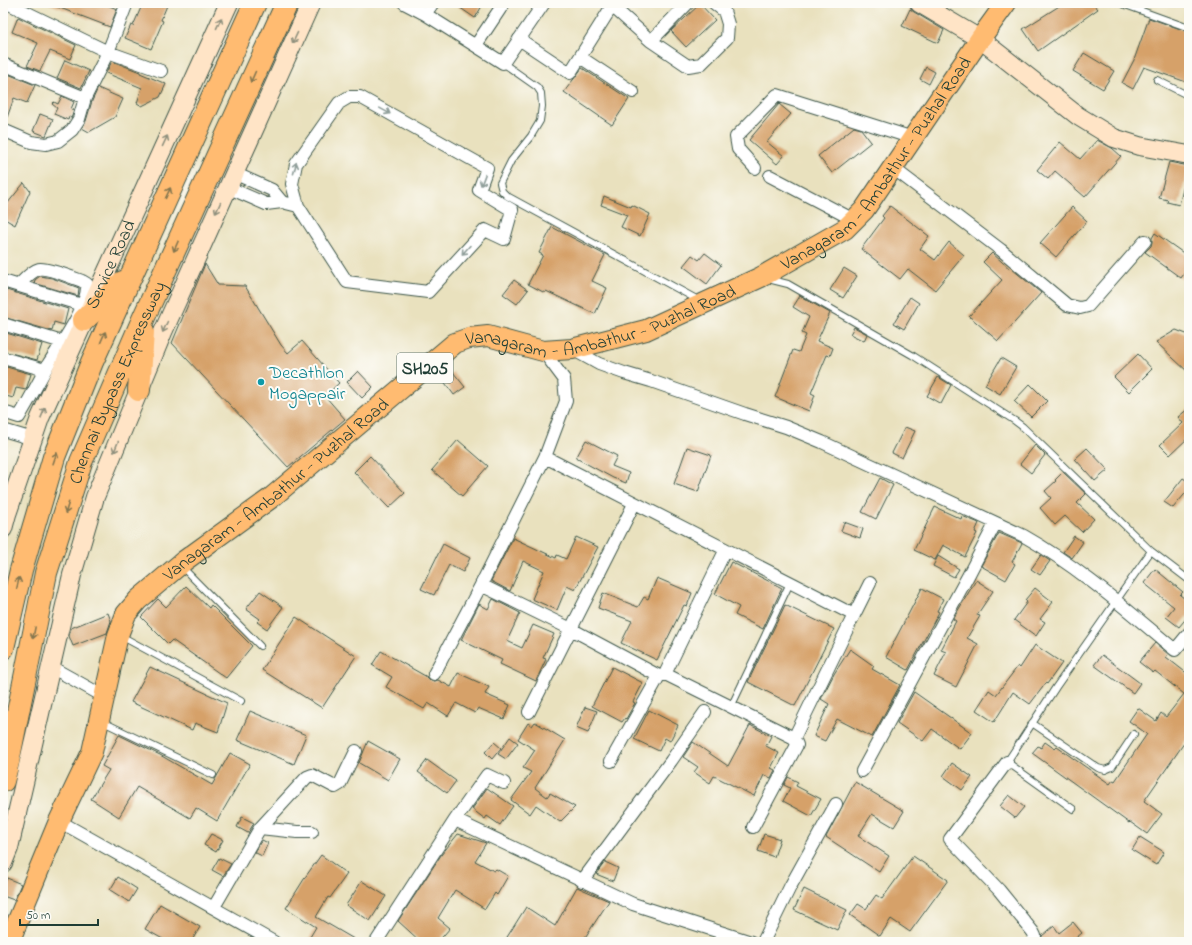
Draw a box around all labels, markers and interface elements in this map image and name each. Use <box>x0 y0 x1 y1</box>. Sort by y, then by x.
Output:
one-way arrow <box>216 18 223 30</box>
one-way arrow <box>291 32 298 44</box>
street label: Vanagaram - Ambathur - Puzhal Road <box>776 52 979 278</box>
one-way arrow <box>249 70 256 82</box>
one-way arrow <box>379 108 391 115</box>
one-way arrow <box>162 136 169 148</box>
one-way arrow <box>292 162 300 175</box>
one-way arrow <box>478 173 486 185</box>
one-way arrow <box>165 188 172 200</box>
one-way arrow <box>214 201 221 213</box>
street label: Service Road <box>80 216 143 314</box>
one-way arrow <box>172 240 179 252</box>
one-way arrow <box>462 245 471 255</box>
street label: Chennai Bypass Expressway <box>64 277 174 488</box>
street label: Vanagaram - Ambathur - Puzhal Road <box>463 279 741 367</box>
one-way arrow <box>161 320 168 332</box>
one-way arrow <box>100 332 108 344</box>
road number: SH205 <box>397 353 453 383</box>
place label: Decathlon Mogappair <box>268 361 346 409</box>
marker: Decathlon Mogappair <box>256 377 266 387</box>
street label: Vanagaram - Ambathur - Puzhal Road <box>157 393 396 589</box>
one-way arrow <box>39 407 47 419</box>
one-way arrow <box>111 440 119 452</box>
one-way arrow <box>51 452 59 464</box>
one-way arrow <box>62 501 70 513</box>
one-way arrow <box>15 576 22 589</box>
one-way arrow <box>30 627 38 640</box>
scale bar <box>20 901 98 927</box>
text: 50 m <box>26 907 50 925</box>

